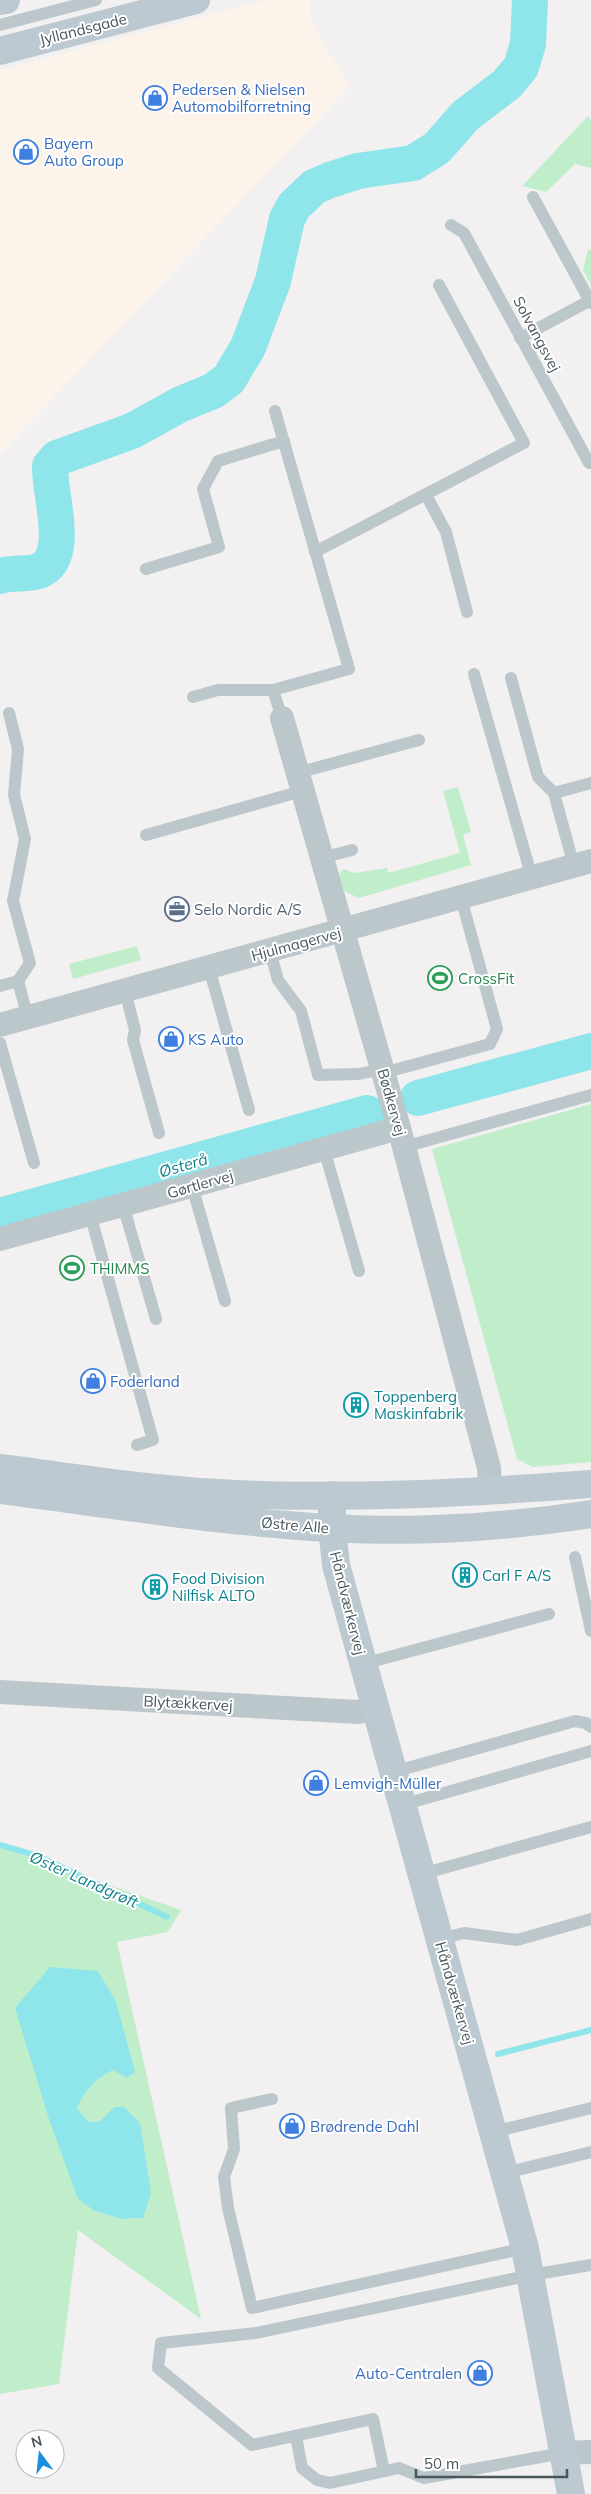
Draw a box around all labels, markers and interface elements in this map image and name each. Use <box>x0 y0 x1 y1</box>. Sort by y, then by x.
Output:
street label: Jyllandsgade <box>37 9 129 49</box>
place label: Pedersen & Nielsen Automobilforretning <box>172 80 311 116</box>
shop icon: Pedersen & Nielsen Automobilforretning <box>142 85 168 111</box>
place label: Bayern Auto Group <box>44 134 124 170</box>
shop icon: Bayern Auto Group <box>13 139 39 165</box>
street label: Solvangsvej <box>509 293 565 375</box>
office icon: Selo Nordic A/S <box>164 896 190 922</box>
place label: Selo Nordic A/S <box>194 900 302 919</box>
street label: Hjulmagervej <box>249 923 343 965</box>
sports icon: CrossFit <box>427 965 453 991</box>
place label: CrossFit <box>458 969 514 988</box>
shop icon: KS Auto <box>158 1026 184 1052</box>
place label: KS Auto <box>188 1030 244 1049</box>
street label: Bødkervej <box>373 1066 411 1138</box>
water label: Østerå <box>156 1148 210 1181</box>
street label: Gørtlervej <box>165 1166 235 1202</box>
sports icon: THIMMS <box>59 1255 85 1281</box>
place label: THIMMS <box>90 1259 150 1278</box>
shop icon: Foderland <box>80 1368 106 1394</box>
place label: Foderland <box>110 1372 180 1391</box>
place label: Toppenberg Maskinfabrik <box>374 1387 463 1423</box>
building icon: Toppenberg Maskinfabrik <box>343 1392 369 1418</box>
street label: Østre Alle <box>260 1513 330 1537</box>
street label: Håndværkervej <box>326 1549 370 1657</box>
building icon: Carl F A/S <box>452 1562 478 1588</box>
place label: Carl F A/S <box>482 1566 551 1585</box>
place label: Food Division Nilfisk ALTO <box>172 1569 265 1605</box>
building icon: Food Division Nilfisk ALTO <box>142 1574 168 1600</box>
street label: Blytækkervej <box>143 1691 233 1715</box>
shop icon: Lemvigh-Müller <box>303 1770 329 1796</box>
place label: Lemvigh-Müller <box>334 1774 442 1793</box>
water label: Øster Landgrøft <box>27 1846 142 1912</box>
street label: Håndværkervej <box>431 1939 479 2047</box>
shop icon: Brødrende Dahl <box>279 2113 305 2139</box>
place label: Brødrende Dahl <box>310 2117 419 2136</box>
shop icon: Auto-Centralen <box>467 2360 493 2386</box>
place label: Auto-Centralen <box>355 2364 462 2383</box>
north arrow <box>15 2429 65 2479</box>
text: N <box>29 2431 44 2452</box>
scale bar <box>416 2446 567 2478</box>
text: 50 m <box>424 2454 459 2473</box>

